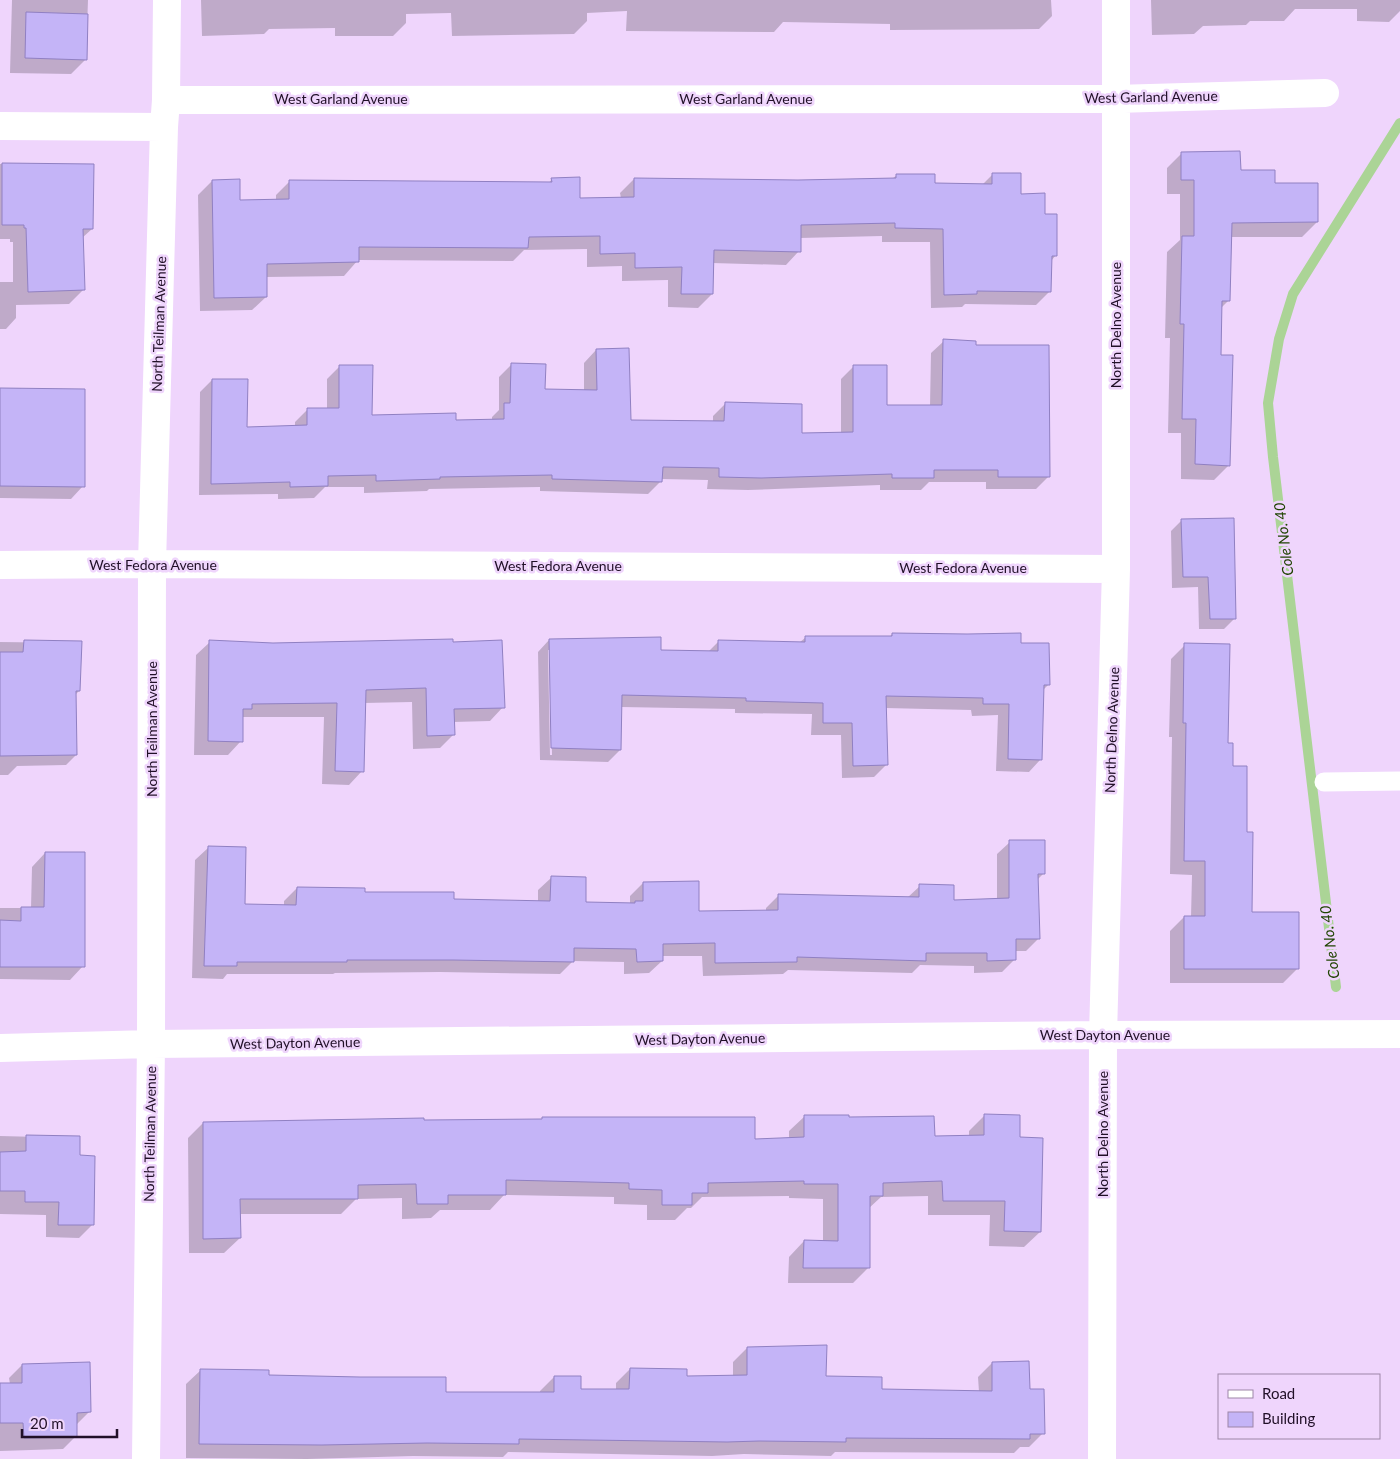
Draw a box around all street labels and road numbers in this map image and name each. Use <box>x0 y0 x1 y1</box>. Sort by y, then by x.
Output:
street label: West Garland Avenue <box>1084 87 1218 106</box>
street label: West Garland Avenue <box>274 90 408 107</box>
street label: West Garland Avenue <box>679 90 813 107</box>
street label: North Teilman Avenue <box>148 256 169 392</box>
street label: North Delno Avenue <box>1107 262 1124 388</box>
street label: West Fedora Avenue <box>89 556 217 573</box>
street label: West Fedora Avenue <box>494 557 622 574</box>
street label: West Fedora Avenue <box>899 559 1027 576</box>
street label: North Teilman Avenue <box>143 661 160 797</box>
street label: North Delno Avenue <box>1101 667 1122 793</box>
street label: West Dayton Avenue <box>1040 1026 1170 1043</box>
street label: West Dayton Avenue <box>635 1029 765 1048</box>
street label: West Dayton Avenue <box>230 1033 360 1052</box>
street label: North Teilman Avenue <box>140 1066 159 1202</box>
street label: North Delno Avenue <box>1094 1071 1111 1197</box>

